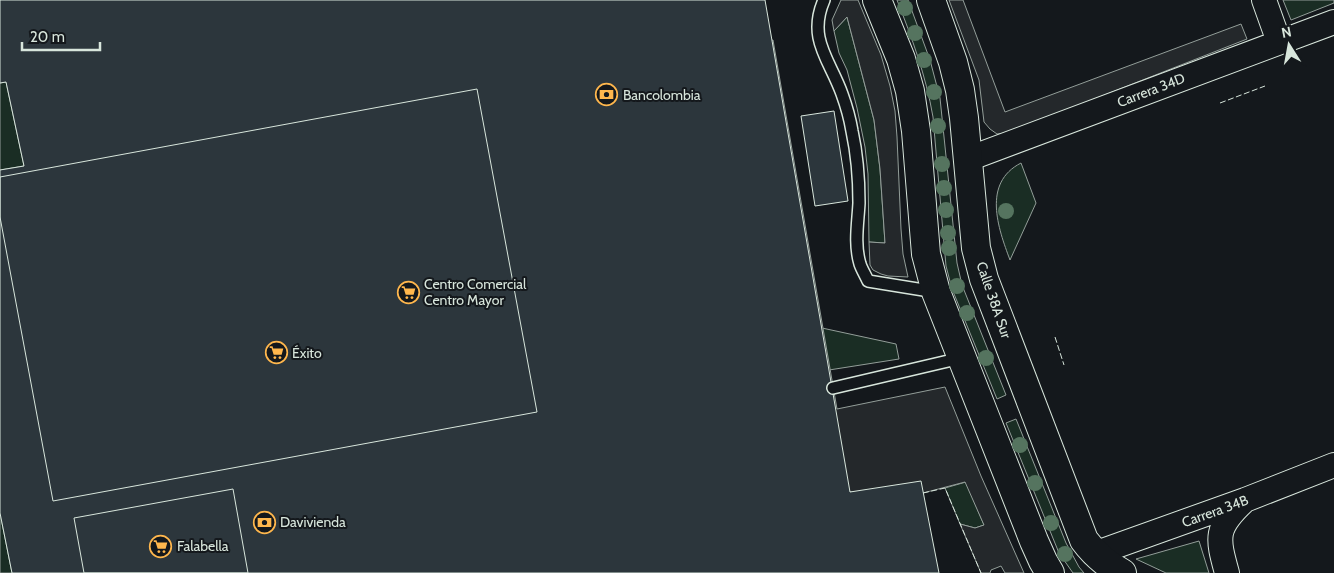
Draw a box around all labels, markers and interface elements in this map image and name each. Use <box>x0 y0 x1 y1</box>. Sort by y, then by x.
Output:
scale bar <box>22 20 100 52</box>
north arrow <box>1264 20 1314 70</box>
text: N <box>1280 22 1293 42</box>
text: 20 m <box>30 28 65 46</box>
street label: Carrera 34D <box>1115 69 1187 111</box>
bank icon: Bancolombia <box>595 83 619 107</box>
place label: Bancolombia <box>623 86 701 104</box>
street label: Calle 38A Sur <box>972 259 1016 341</box>
place label: Centro Comercial Centro Mayor <box>424 275 527 309</box>
supermarket icon: Centro Comercial Centro Mayor <box>396 280 420 304</box>
supermarket icon: Éxito <box>264 341 288 365</box>
place label: Éxito <box>292 344 322 362</box>
street label: Carrera 34B <box>1179 491 1251 531</box>
bank icon: Davivienda <box>252 510 276 534</box>
place label: Davivienda <box>280 513 346 531</box>
supermarket icon: Falabella <box>149 534 173 558</box>
place label: Falabella <box>177 537 229 555</box>

